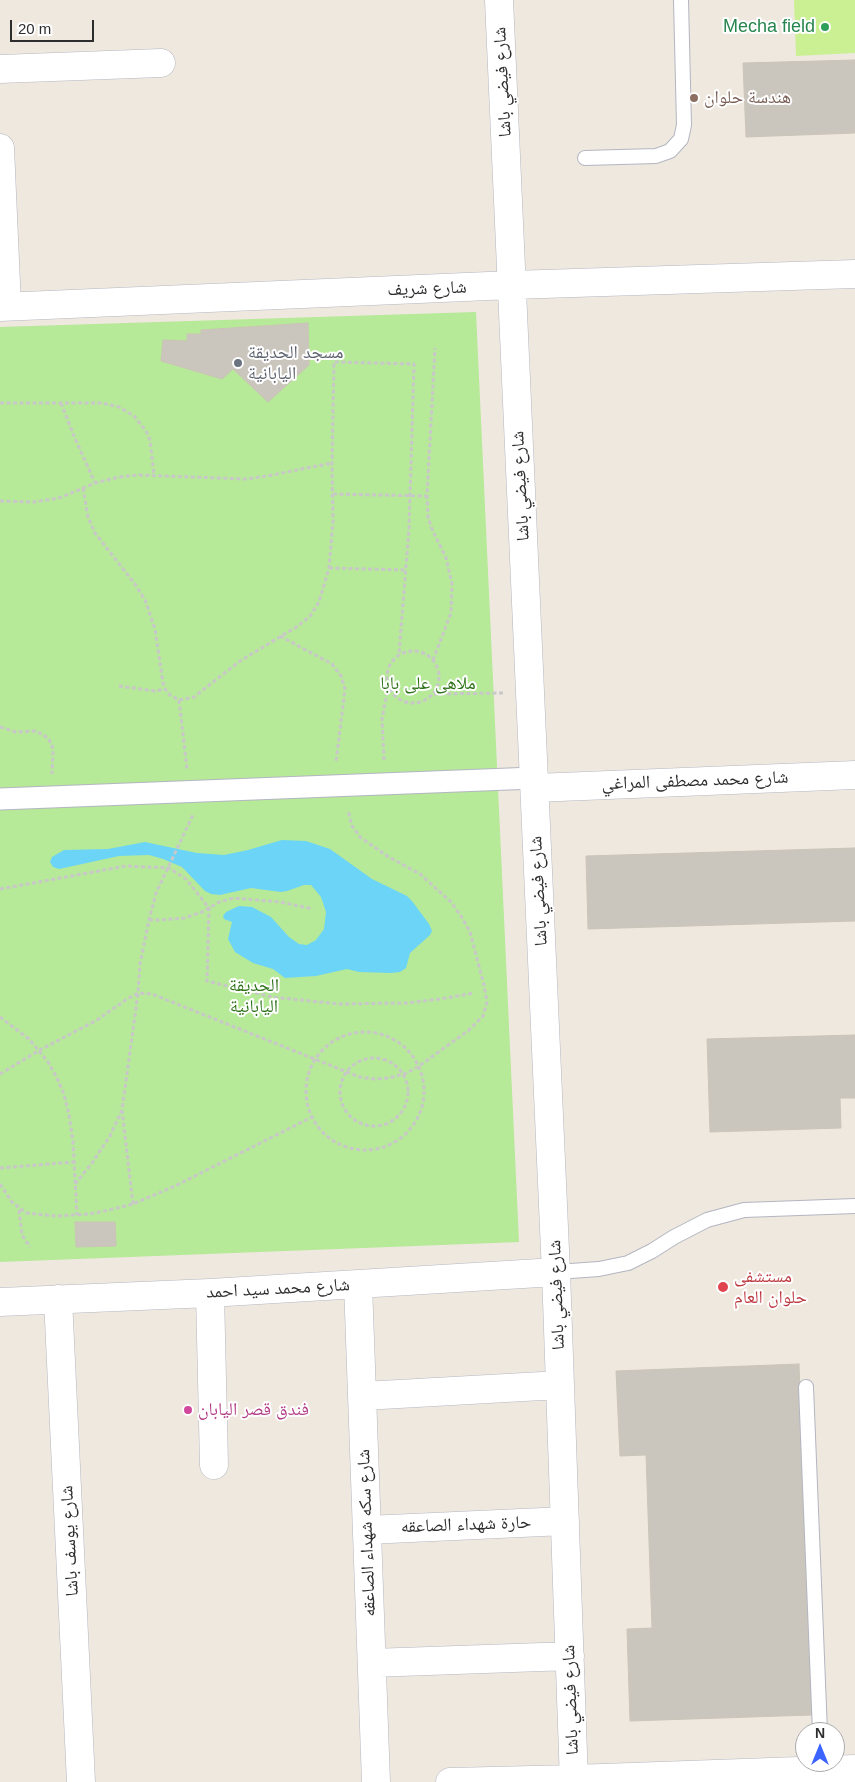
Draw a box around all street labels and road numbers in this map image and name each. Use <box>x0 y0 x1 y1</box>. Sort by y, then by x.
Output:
street label: شارع فيضي باشا <box>489 26 517 138</box>
street label: شارع شريف <box>387 277 467 301</box>
street label: شارع فيضي باشا <box>507 430 535 542</box>
street label: شارع محمد مصطفى المراغي <box>601 767 789 795</box>
street label: شارع فيضي باشا <box>525 835 553 947</box>
street label: شارع فيضي باشا <box>544 1239 570 1351</box>
street label: شارع محمد سيد احمد <box>206 1274 350 1304</box>
street label: شارع سكه شهداء الصاعقه <box>353 1449 381 1617</box>
street label: شارع يوسف باشا <box>56 1485 84 1597</box>
street label: حارة شهداء الصاعقه <box>400 1512 532 1538</box>
street label: شارع فيضي باشا <box>558 1644 584 1756</box>

